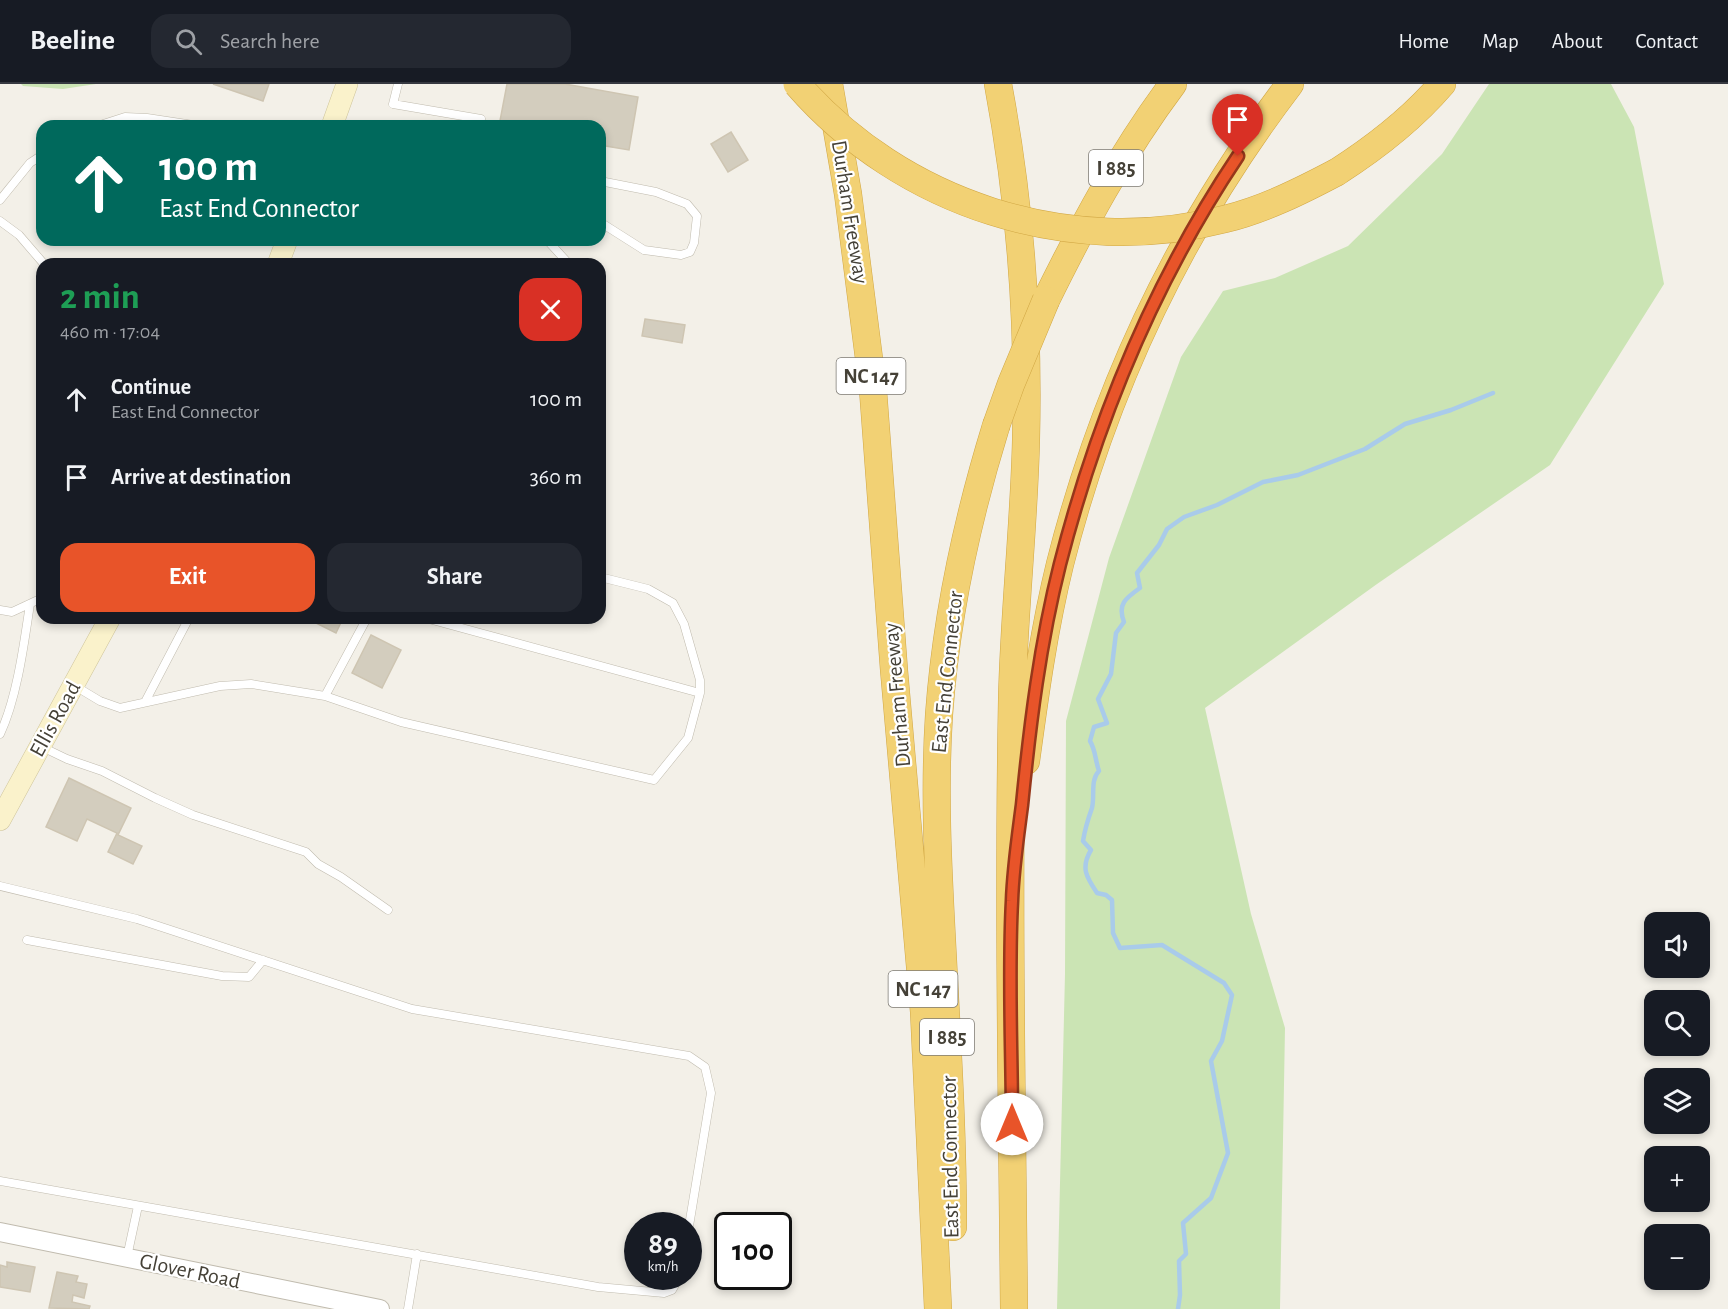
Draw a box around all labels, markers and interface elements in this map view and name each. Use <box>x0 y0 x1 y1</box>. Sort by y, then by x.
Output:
search box <box>151 14 571 68</box>
icon: search <box>172 25 205 58</box>
text: Beeline <box>30 27 115 55</box>
text: Search here <box>220 30 320 52</box>
text: Home <box>1398 31 1449 52</box>
text: Map <box>1482 31 1519 52</box>
text: About <box>1552 31 1602 52</box>
text: Contact <box>1635 31 1698 52</box>
pin <box>1212 94 1263 156</box>
icon: arrive <box>1221 103 1254 136</box>
street label: Durham Freeway <box>828 139 872 286</box>
icon: ahead <box>60 144 138 222</box>
text: 100 m <box>159 146 258 188</box>
road number: I 885 <box>1089 150 1143 186</box>
text: East End Connector <box>159 195 359 222</box>
button: close <box>519 278 582 341</box>
text: 2 min <box>60 279 140 315</box>
text: 460 m · 17:04 <box>60 322 160 342</box>
road number: NC 147 <box>836 358 906 394</box>
text: Continue <box>111 376 191 398</box>
icon: ahead <box>60 383 93 416</box>
text: 100 m <box>530 388 582 410</box>
text: East End Connector <box>111 402 259 422</box>
icon: arrive <box>60 461 93 494</box>
text: Arrive at destination <box>111 466 291 488</box>
text: 360 m <box>530 466 582 488</box>
button: Exit <box>60 543 315 612</box>
button: Share <box>327 543 582 612</box>
street label: East End Connector <box>928 590 966 754</box>
street label: Durham Freeway <box>880 621 914 768</box>
street label: Ellis Road <box>25 678 85 760</box>
map controls <box>1644 912 1710 1290</box>
button: sound <box>1644 912 1710 978</box>
road number: NC 147 <box>888 971 958 1007</box>
button: search <box>1644 990 1710 1056</box>
road number: I 885 <box>920 1019 974 1055</box>
button: layers <box>1644 1068 1710 1134</box>
street label: East End Connector <box>938 1075 962 1239</box>
position arrow <box>980 1092 1044 1156</box>
button: + <box>1644 1146 1710 1212</box>
speed limit sign: 100 <box>714 1212 792 1290</box>
button: − <box>1644 1224 1710 1290</box>
text: 89 <box>648 1229 678 1259</box>
street label: Glover Road <box>138 1250 242 1292</box>
text: km/h <box>648 1259 678 1274</box>

